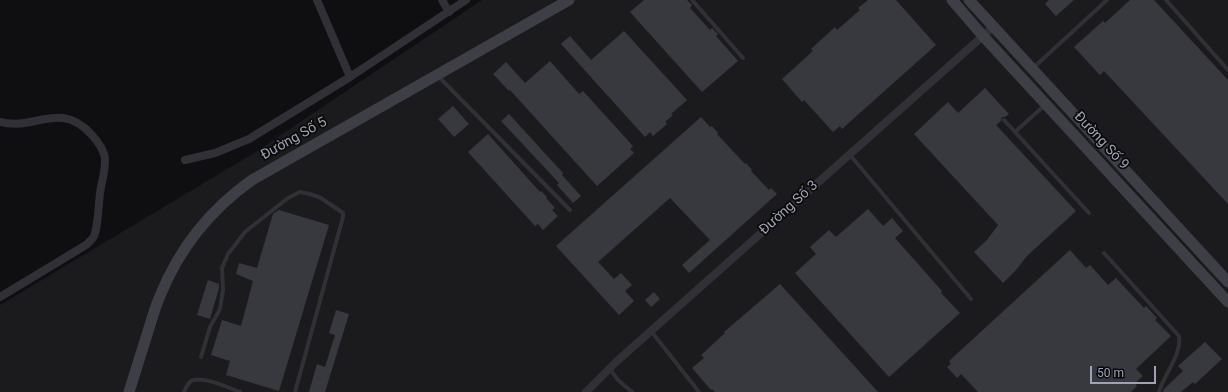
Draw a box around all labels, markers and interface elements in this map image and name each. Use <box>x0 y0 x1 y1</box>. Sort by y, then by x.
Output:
street label: Đường Số 9 <box>1070 109 1132 173</box>
street label: Đường Số 5 <box>258 114 330 164</box>
street label: Đường Số 3 <box>756 177 822 239</box>
scale bar <box>1092 358 1158 384</box>
text: 50 m <box>1097 366 1124 380</box>

